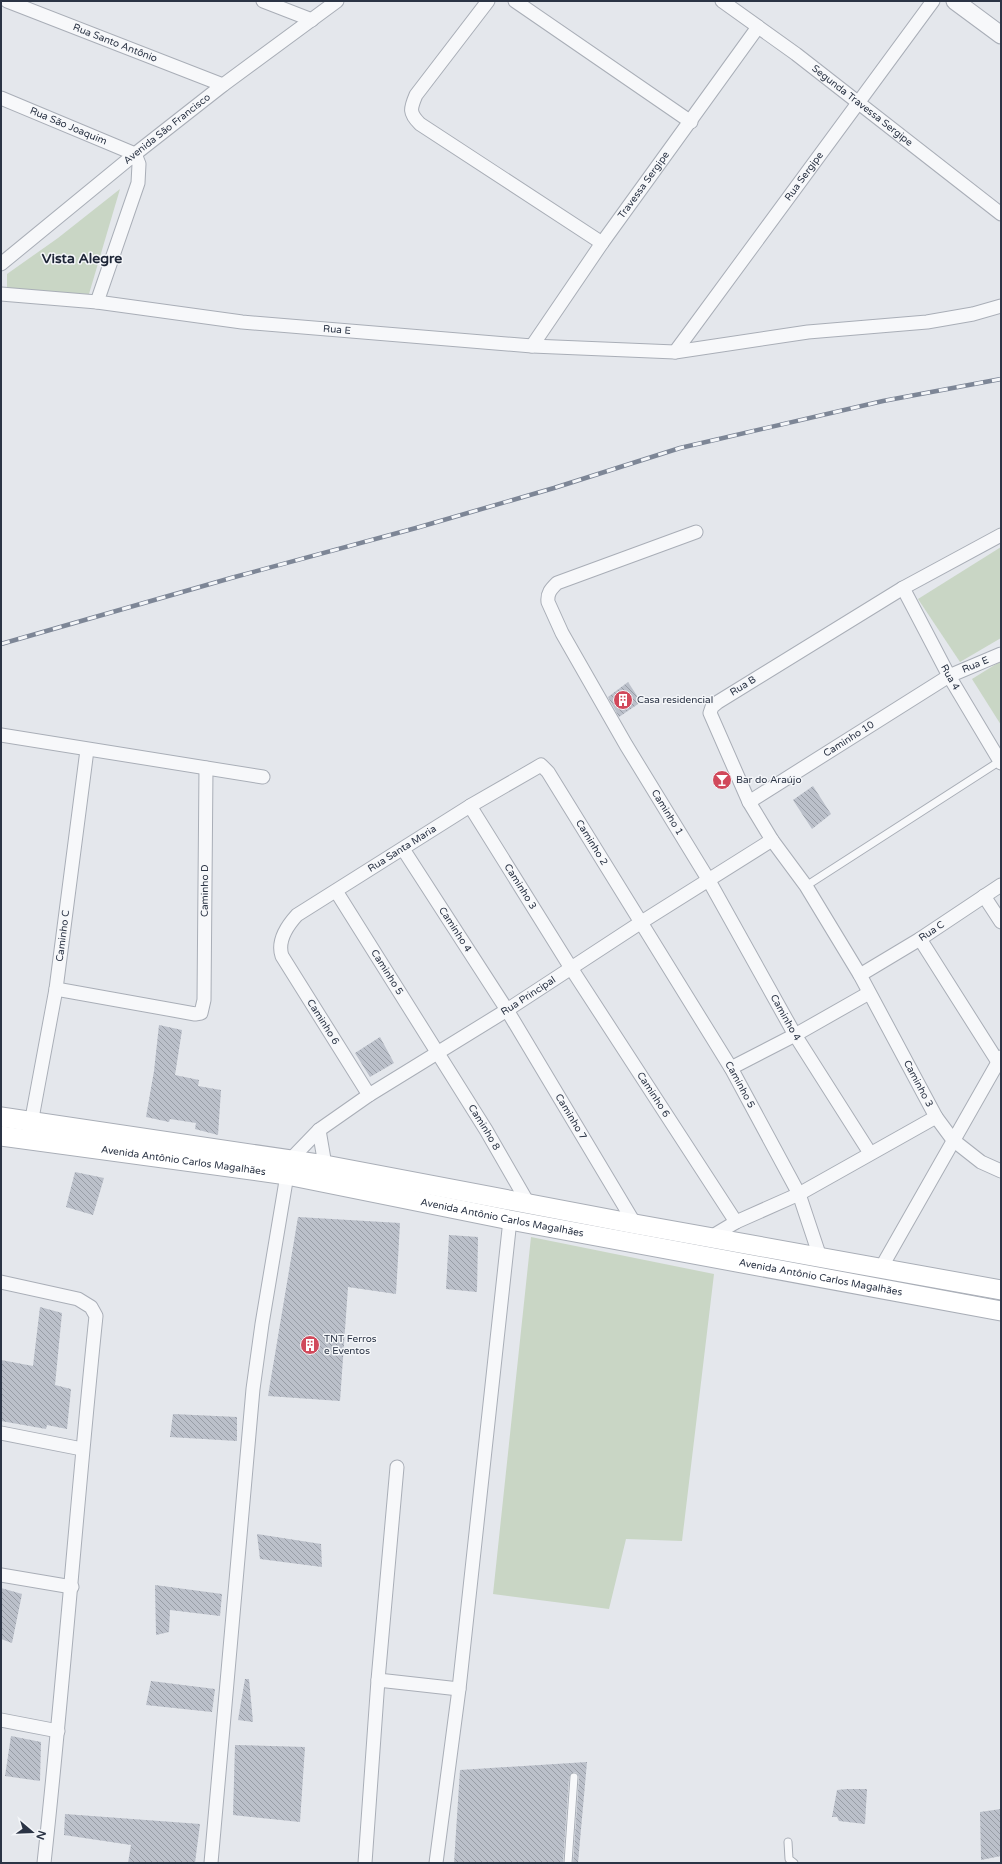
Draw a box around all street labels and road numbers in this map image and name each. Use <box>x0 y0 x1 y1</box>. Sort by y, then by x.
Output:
street label: Rua Santo Antônio <box>71 21 159 65</box>
street label: Segunda Travessa Sergipe <box>809 63 915 149</box>
street label: Avenida São Francisco <box>121 91 213 167</box>
street label: Rua São Joaquim <box>28 105 109 148</box>
street label: Travessa Sergipe <box>616 149 672 221</box>
street label: Rua Sergipe <box>782 149 826 203</box>
street label: Rua E <box>323 323 351 337</box>
street label: Rua E <box>960 654 991 676</box>
street label: Rua 4 <box>938 662 962 692</box>
street label: Rua B <box>728 674 758 698</box>
street label: Caminho 10 <box>821 719 876 760</box>
street label: Caminho 1 <box>649 787 686 837</box>
street label: Caminho 2 <box>573 817 610 868</box>
street label: Rua Santa Maria <box>366 823 439 875</box>
street label: Caminho 3 <box>502 862 539 912</box>
street label: Caminho D <box>199 864 211 917</box>
street label: Caminho 4 <box>436 905 474 954</box>
street label: Caminho C <box>54 909 72 962</box>
street label: Rua C <box>917 918 947 944</box>
street label: Caminho 5 <box>368 947 406 997</box>
street label: Rua Principal <box>499 974 558 1018</box>
street label: Caminho 4 <box>768 992 803 1043</box>
street label: Caminho 6 <box>304 997 342 1047</box>
street label: Caminho 3 <box>901 1058 936 1109</box>
street label: Caminho 5 <box>722 1059 757 1110</box>
street label: Caminho 6 <box>634 1070 672 1120</box>
street label: Caminho 7 <box>552 1092 589 1142</box>
street label: Caminho 8 <box>466 1102 502 1153</box>
street label: Avenida Antônio Carlos Magalhães <box>100 1144 267 1178</box>
street label: Avenida Antônio Carlos Magalhães <box>419 1196 585 1240</box>
street label: Avenida Antônio Carlos Magalhães <box>738 1257 903 1299</box>

